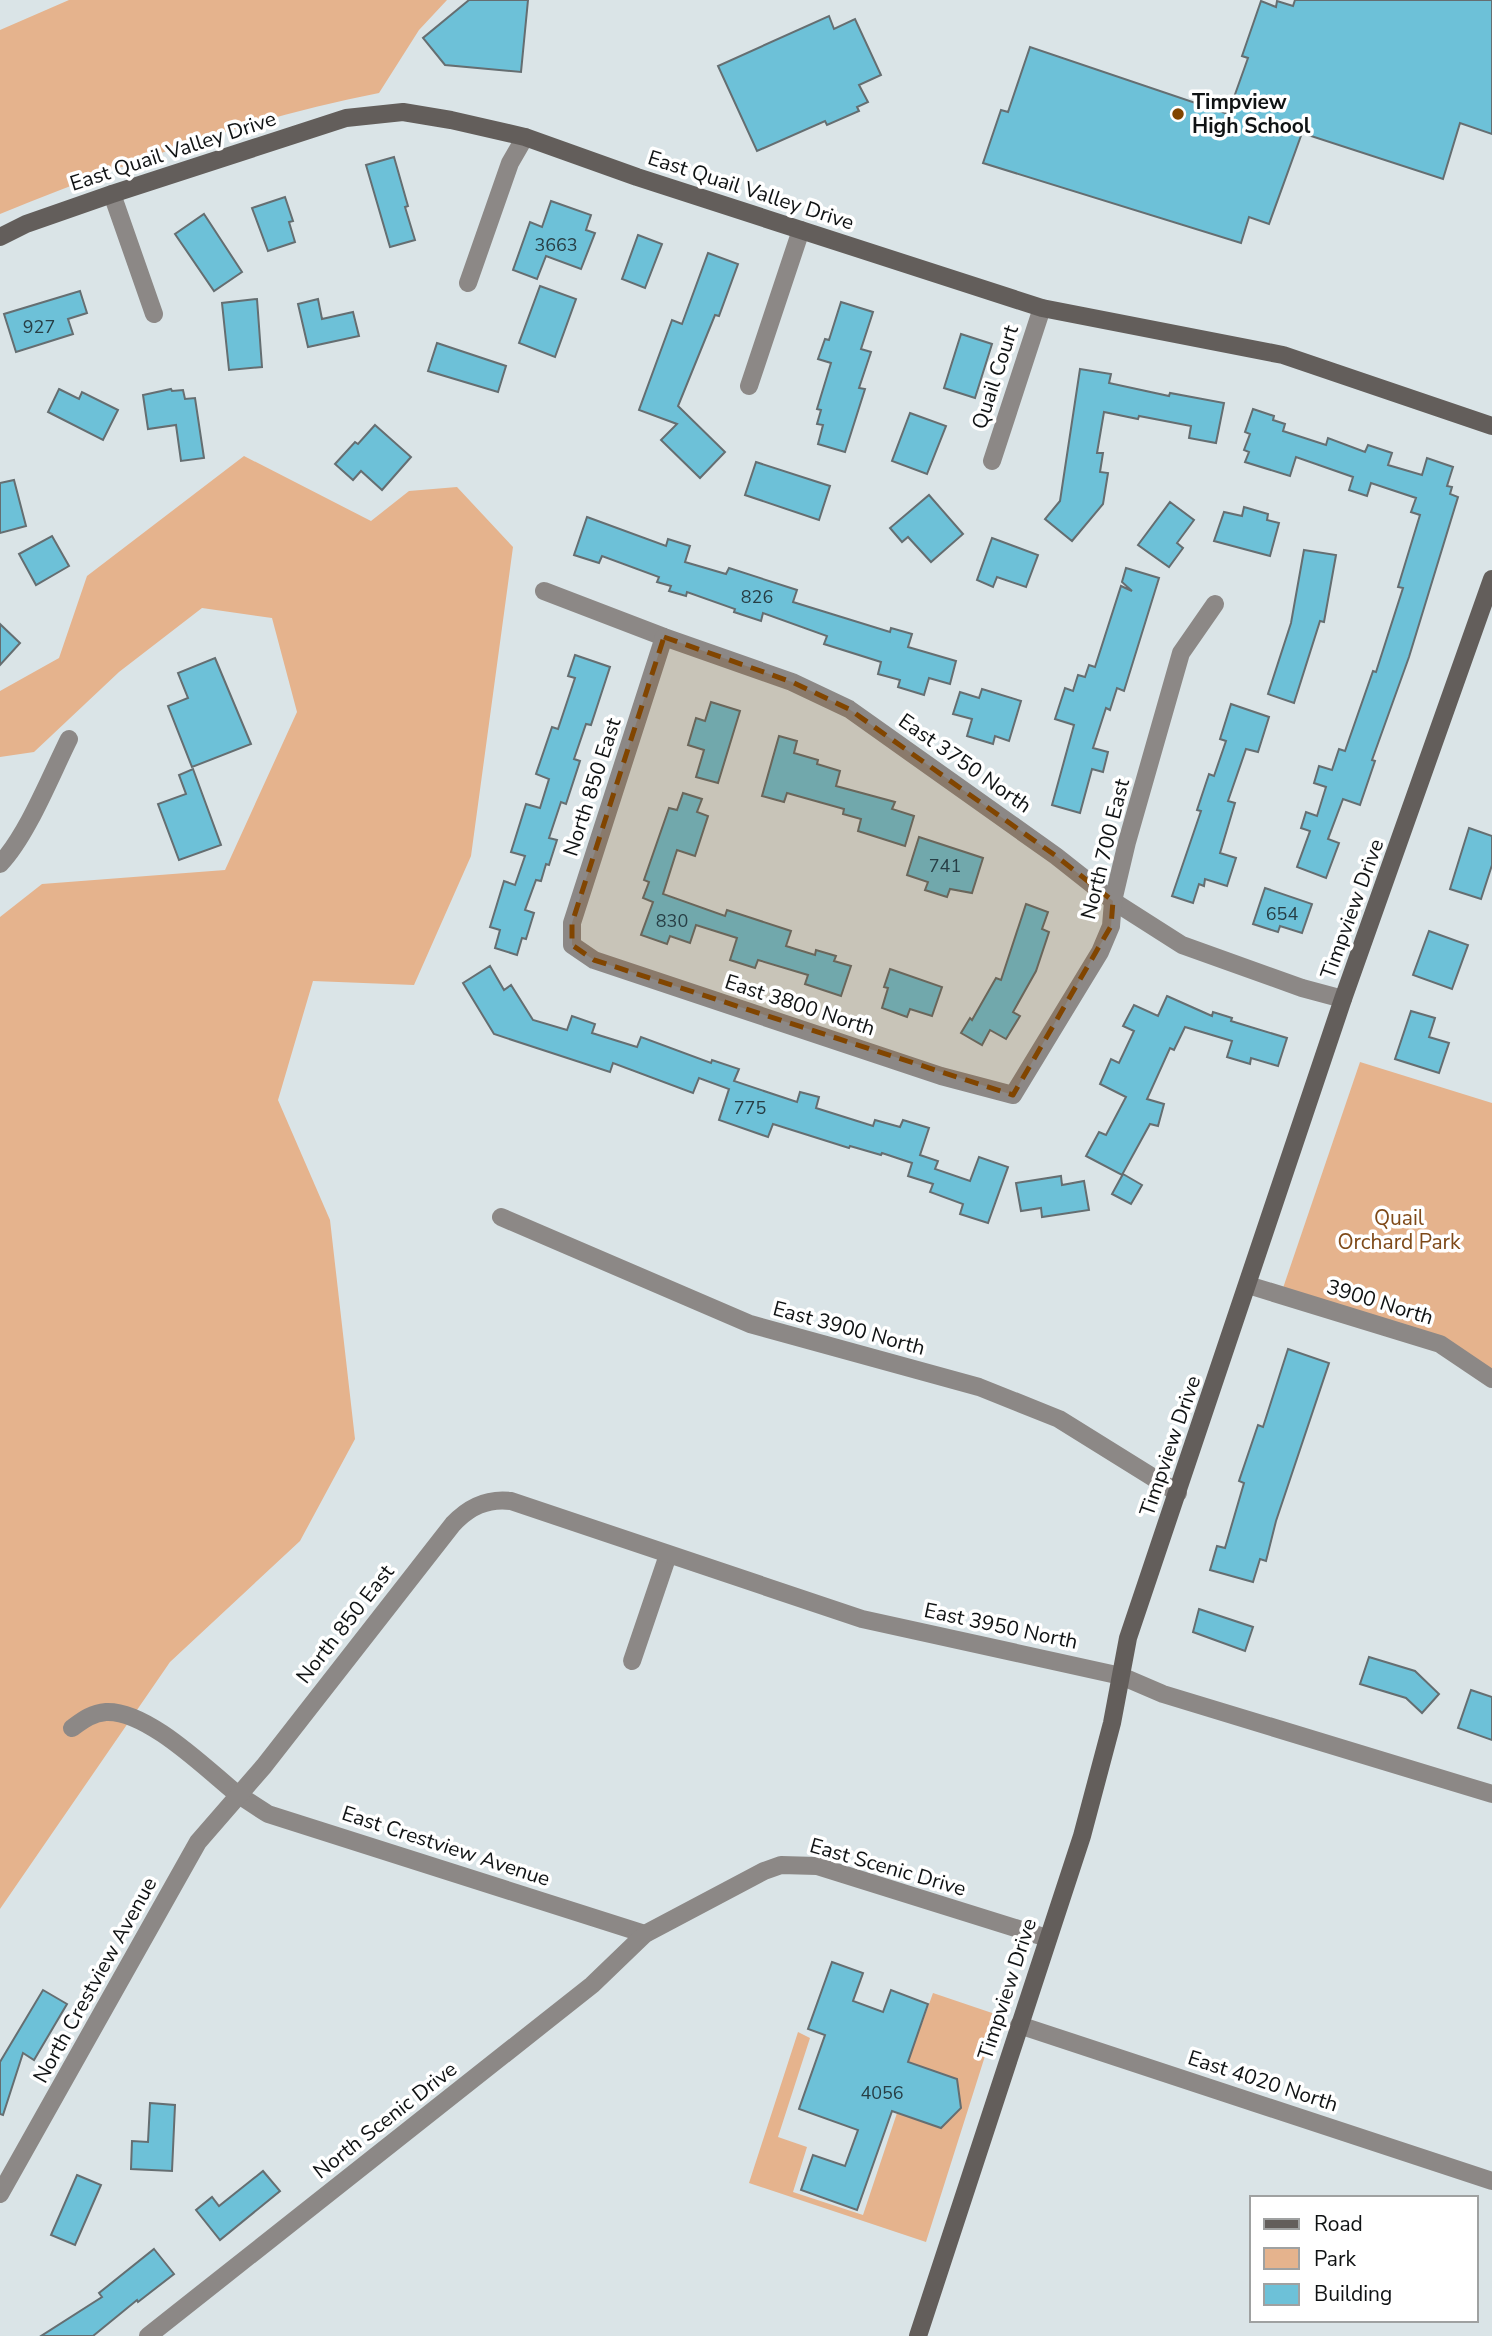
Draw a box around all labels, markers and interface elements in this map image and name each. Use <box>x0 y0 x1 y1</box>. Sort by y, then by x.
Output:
place label: Timpview High School <box>1192 88 1311 140</box>
street label: East Quail Valley Drive <box>66 104 280 198</box>
marker: Timpview High School <box>1170 106 1186 122</box>
street label: East Quail Valley Drive <box>644 143 858 237</box>
house number: 3663 <box>534 233 578 257</box>
house number: 927 <box>23 315 55 339</box>
street label: Quail Court <box>965 321 1025 433</box>
house number: 826 <box>741 585 773 609</box>
street label: East 3750 North <box>893 707 1037 819</box>
street label: North 850 East <box>556 714 628 860</box>
street label: North 700 East <box>1074 775 1136 922</box>
street label: Timpview Drive <box>1314 835 1390 983</box>
house number: 741 <box>929 854 961 878</box>
house number: 654 <box>1266 902 1298 926</box>
house number: 830 <box>656 909 688 933</box>
street label: East 3800 North <box>721 968 879 1042</box>
house number: 775 <box>734 1096 766 1120</box>
park label: Quail Orchard Park <box>1337 1204 1461 1256</box>
street label: 3900 North <box>1323 1272 1437 1332</box>
street label: East 3900 North <box>770 1294 928 1362</box>
street label: Timpview Drive <box>1133 1372 1207 1520</box>
street label: North 850 East <box>290 1558 401 1689</box>
street label: East 3950 North <box>922 1596 1080 1656</box>
street label: East Crestview Avenue <box>338 1799 554 1893</box>
street label: East Scenic Drive <box>807 1831 969 1903</box>
street label: North Crestview Avenue <box>27 1872 163 2088</box>
street label: Timpview Drive <box>971 1915 1043 2063</box>
street label: East 4020 North <box>1184 2044 1342 2118</box>
street label: North Scenic Drive <box>307 2055 463 2185</box>
house number: 4056 <box>860 2081 904 2105</box>
legend <box>1250 2196 1478 2322</box>
text: Road <box>1314 2210 1363 2238</box>
text: Park <box>1314 2245 1356 2273</box>
text: Building <box>1314 2280 1392 2308</box>

